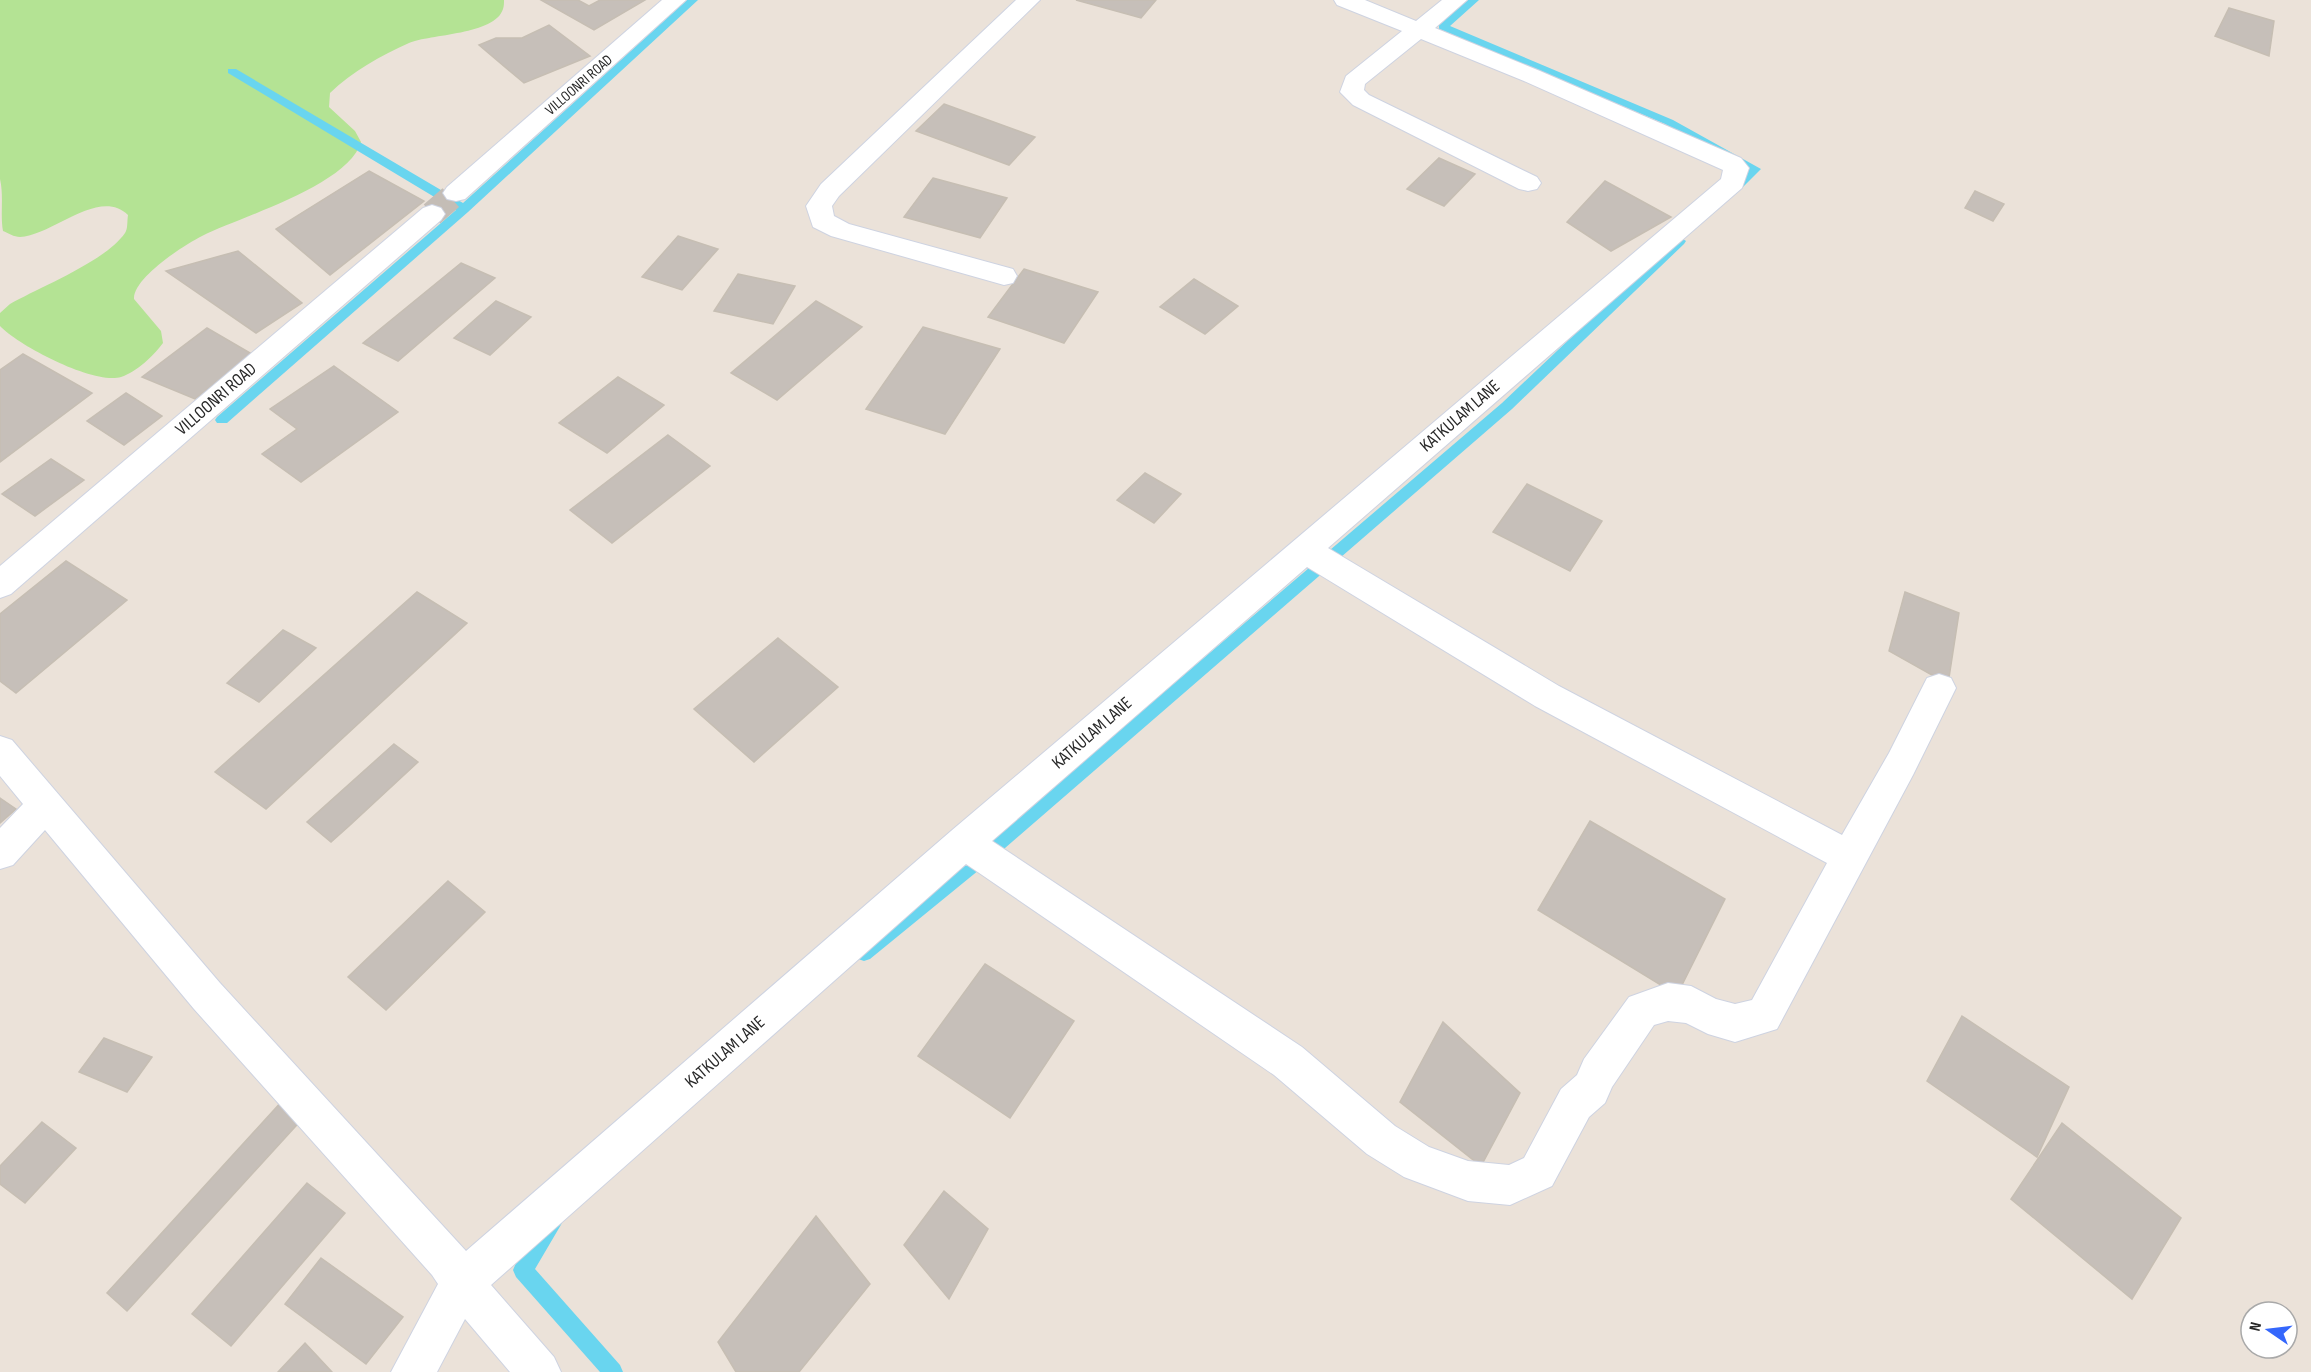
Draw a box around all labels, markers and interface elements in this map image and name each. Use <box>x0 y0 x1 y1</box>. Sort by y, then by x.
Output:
street label: VILLOONRI ROAD <box>541 50 617 120</box>
street label: VILLOONRI ROAD <box>171 358 261 440</box>
street label: KATKULAM LANE <box>1416 376 1504 456</box>
street label: KATKULAM LANE <box>1048 693 1136 773</box>
street label: KATKULAM LANE <box>681 1012 769 1092</box>
north arrow <box>2239 1300 2299 1360</box>
text: N <box>2246 1320 2266 1333</box>

